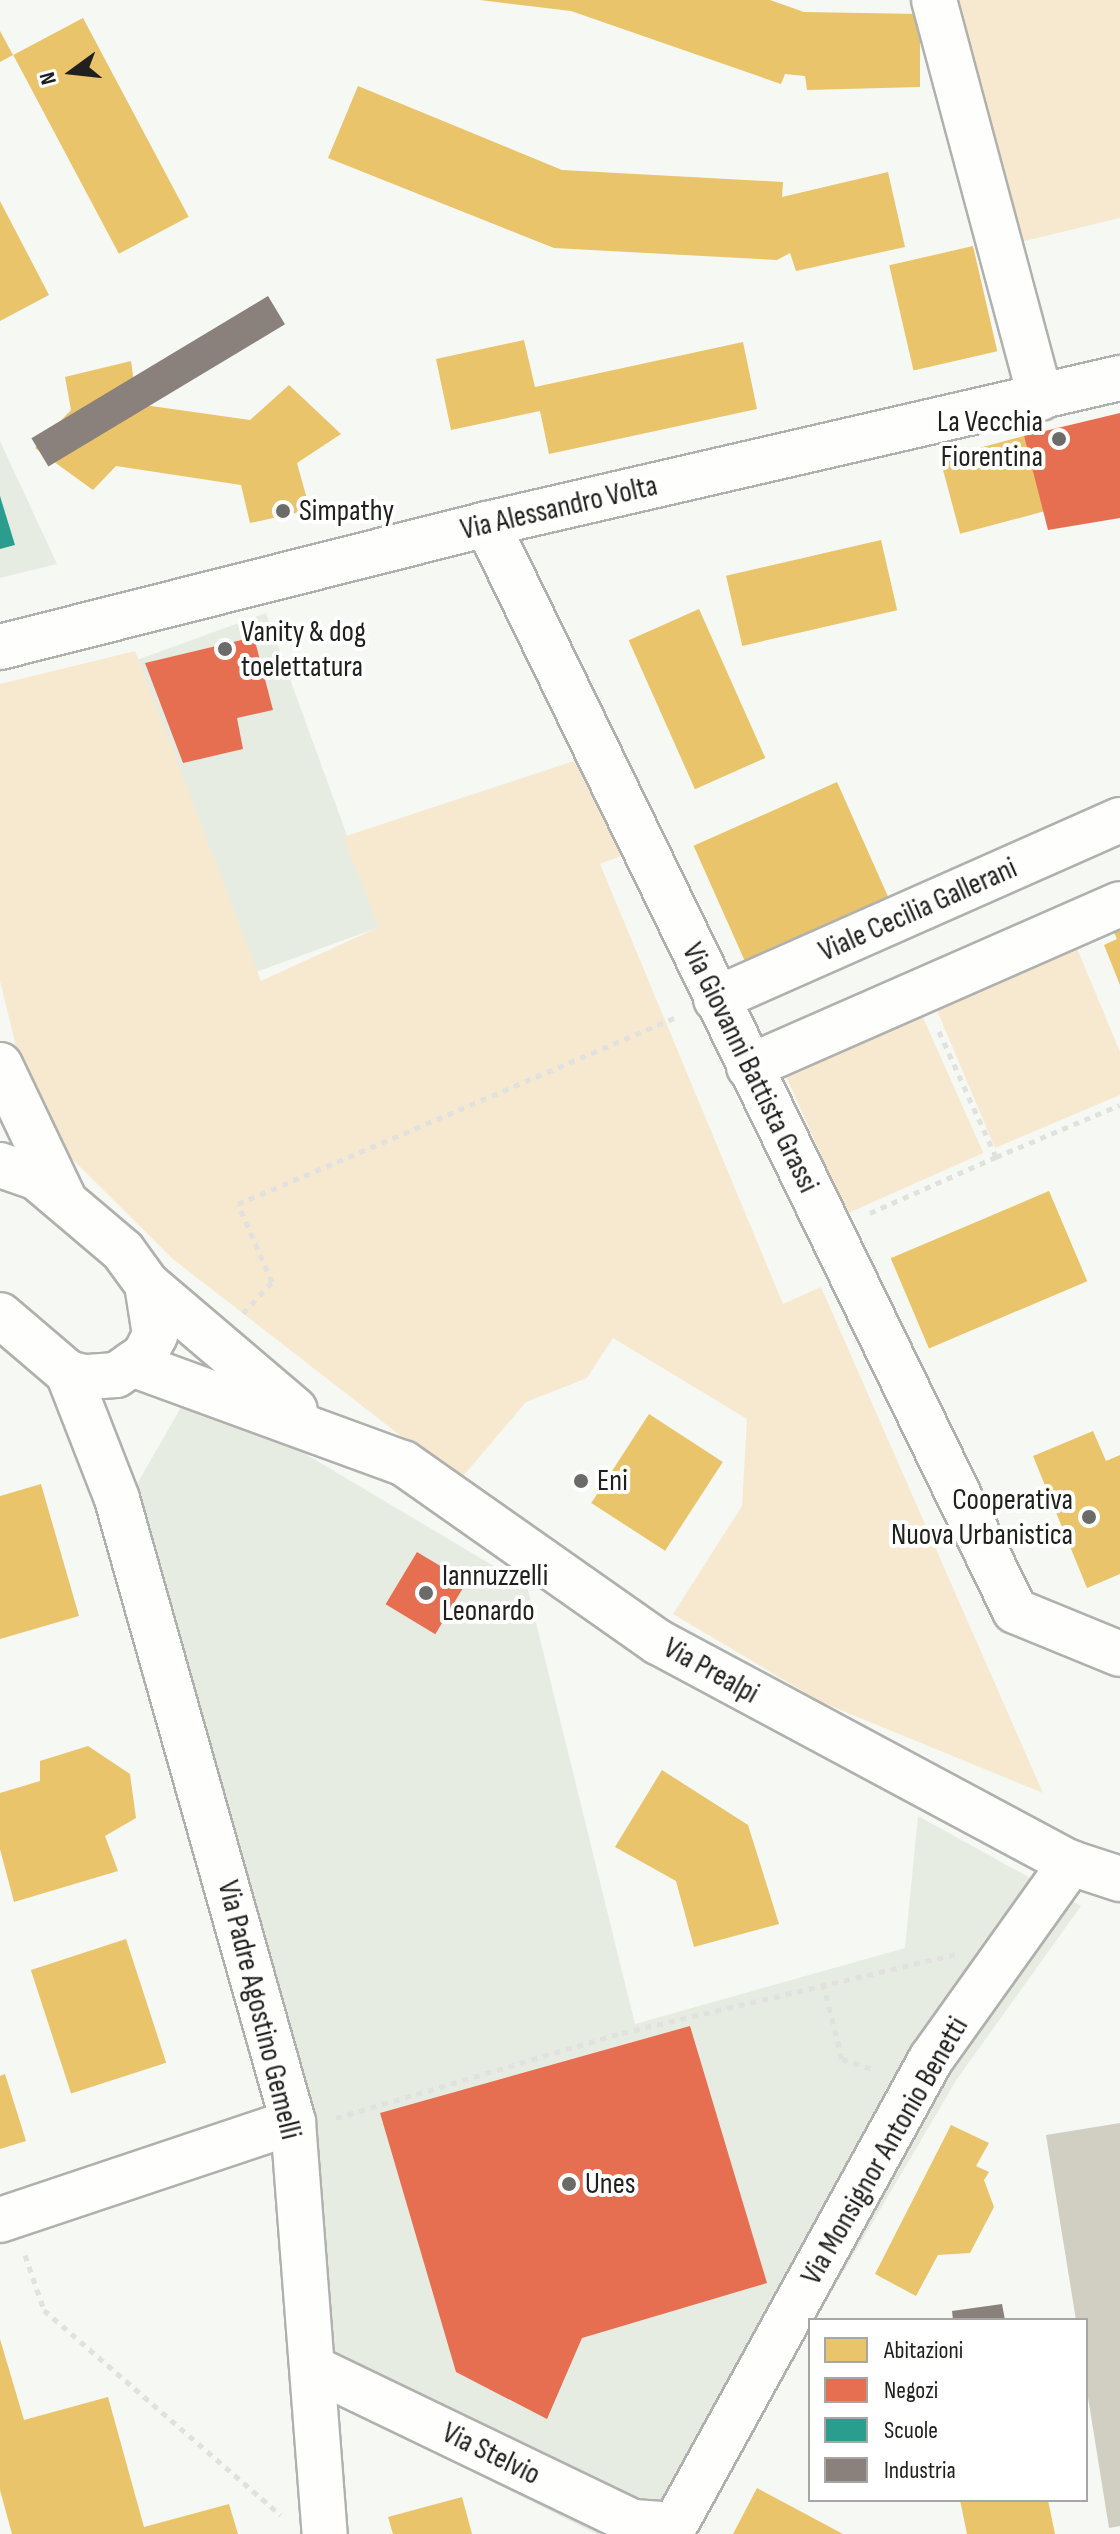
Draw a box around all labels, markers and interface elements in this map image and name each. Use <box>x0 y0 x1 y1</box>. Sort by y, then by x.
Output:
north arrow <box>32 32 112 112</box>
text: N <box>34 69 63 88</box>
place label: La Vecchia Fiorentina <box>937 404 1043 474</box>
marker: La Vecchia Fiorentina <box>1050 430 1068 448</box>
street label: Via Alessandro Volta <box>457 468 661 548</box>
place label: Simpathy <box>299 493 394 529</box>
marker: Simpathy <box>274 502 292 520</box>
place label: Vanity & dog toelettatura <box>241 614 366 684</box>
marker: Vanity & dog toelettatura <box>216 640 234 658</box>
street label: Viale Cecilia Gallerani <box>813 850 1023 970</box>
street label: Via Giovanni Battista Grassi <box>674 937 826 1199</box>
place label: Eni <box>597 1463 628 1499</box>
marker: Eni <box>572 1472 590 1490</box>
place label: Cooperativa Nuova Urbanistica <box>891 1482 1073 1552</box>
marker: Cooperativa Nuova Urbanistica <box>1080 1508 1098 1526</box>
place label: Iannuzzelli Leonardo <box>442 1558 548 1628</box>
marker: Iannuzzelli Leonardo <box>417 1584 435 1602</box>
street label: Via Prealpi <box>657 1630 765 1712</box>
street label: Via Padre Agostino Gemelli <box>209 1877 309 2143</box>
street label: Via Monsignor Antonio Benetti <box>794 2011 976 2291</box>
place label: Unes <box>585 2166 636 2202</box>
marker: Unes <box>560 2175 578 2193</box>
legend <box>808 2318 1088 2502</box>
text: Abitazioni <box>884 2336 963 2365</box>
text: Negozi <box>884 2376 938 2405</box>
street label: Via Stelvio <box>436 2415 546 2493</box>
text: Scuole <box>884 2416 938 2445</box>
text: Industria <box>884 2456 956 2485</box>

